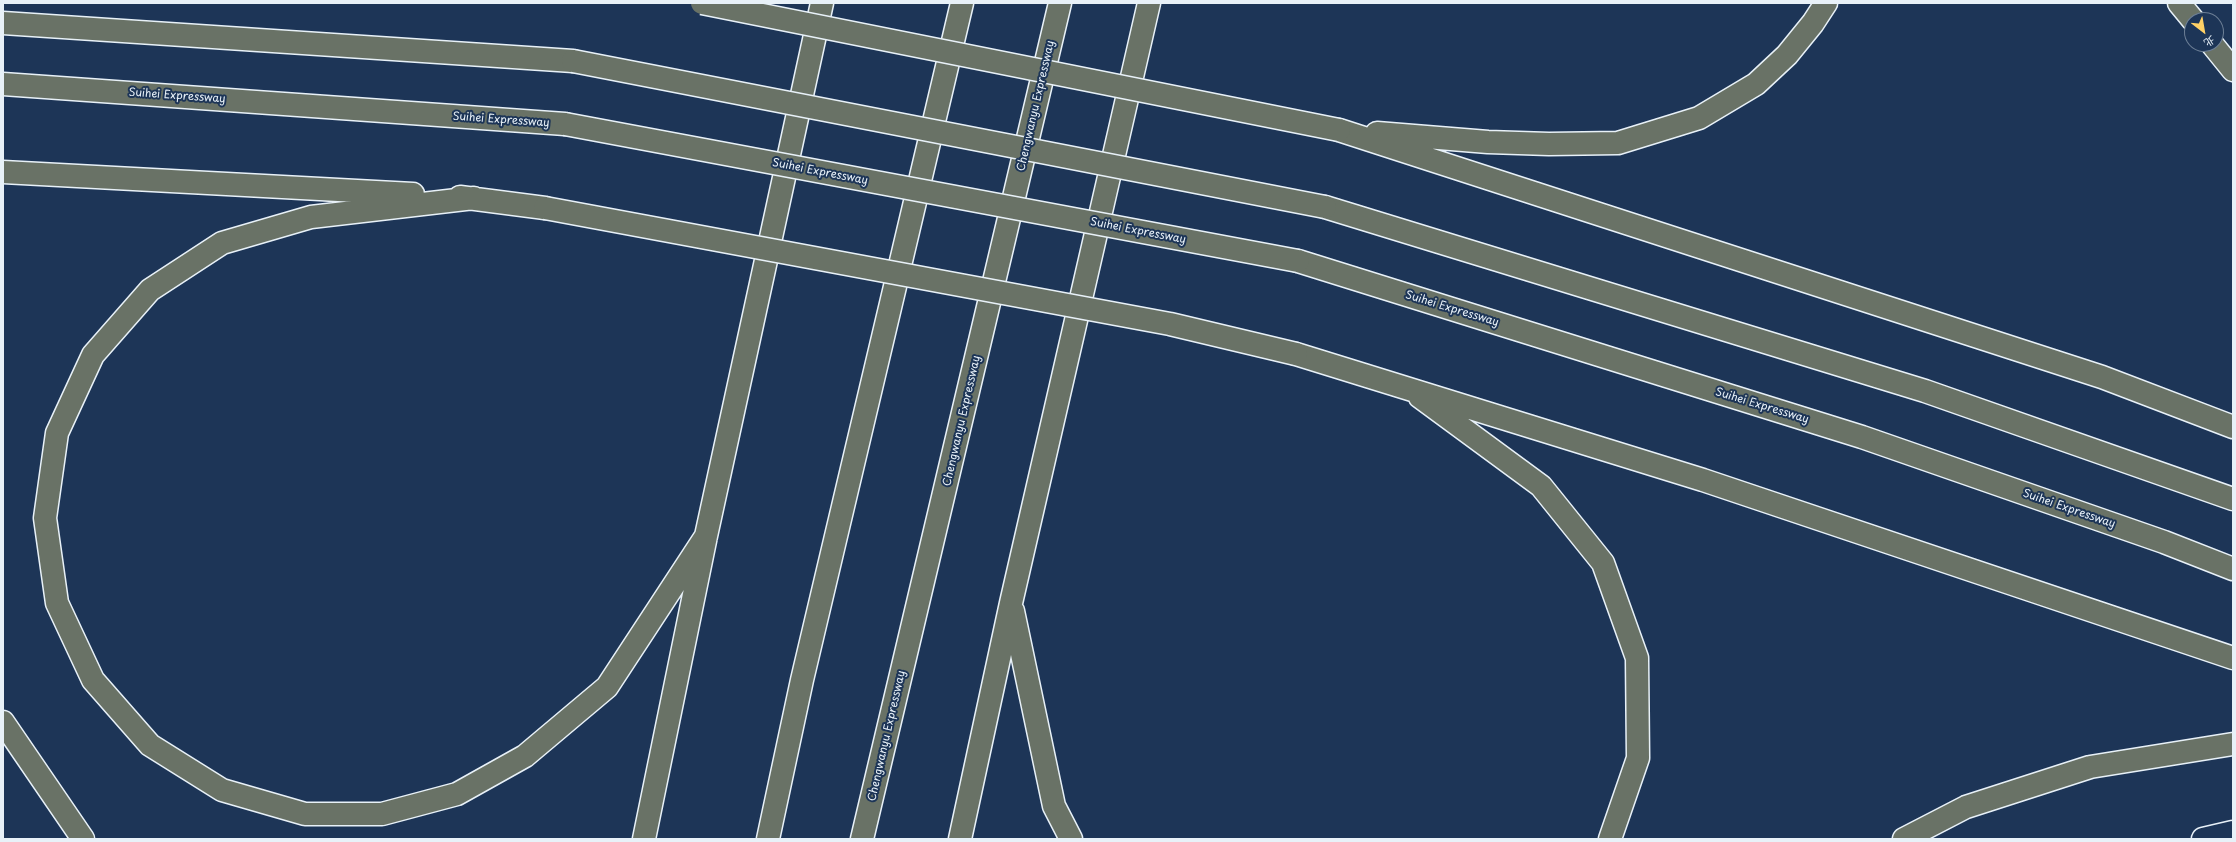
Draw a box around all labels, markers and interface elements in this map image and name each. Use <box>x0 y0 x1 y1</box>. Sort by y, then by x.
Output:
north arrow <box>2184 12 2224 52</box>
text: 北 <box>2201 32 2219 52</box>
street label: Chengwanyu Expressway <box>1015 39 1057 173</box>
street label: Suihei Expressway <box>128 86 226 106</box>
street label: Suihei Expressway <box>452 110 550 130</box>
street label: Suihei Expressway <box>771 156 869 188</box>
street label: Suihei Expressway <box>1089 215 1187 247</box>
street label: Suihei Expressway <box>1404 289 1500 329</box>
street label: Chengwanyu Expressway <box>941 354 983 488</box>
street label: Suihei Expressway <box>1714 386 1810 426</box>
street label: Suihei Expressway <box>2021 487 2117 531</box>
street label: Chengwanyu Expressway <box>866 669 908 803</box>

